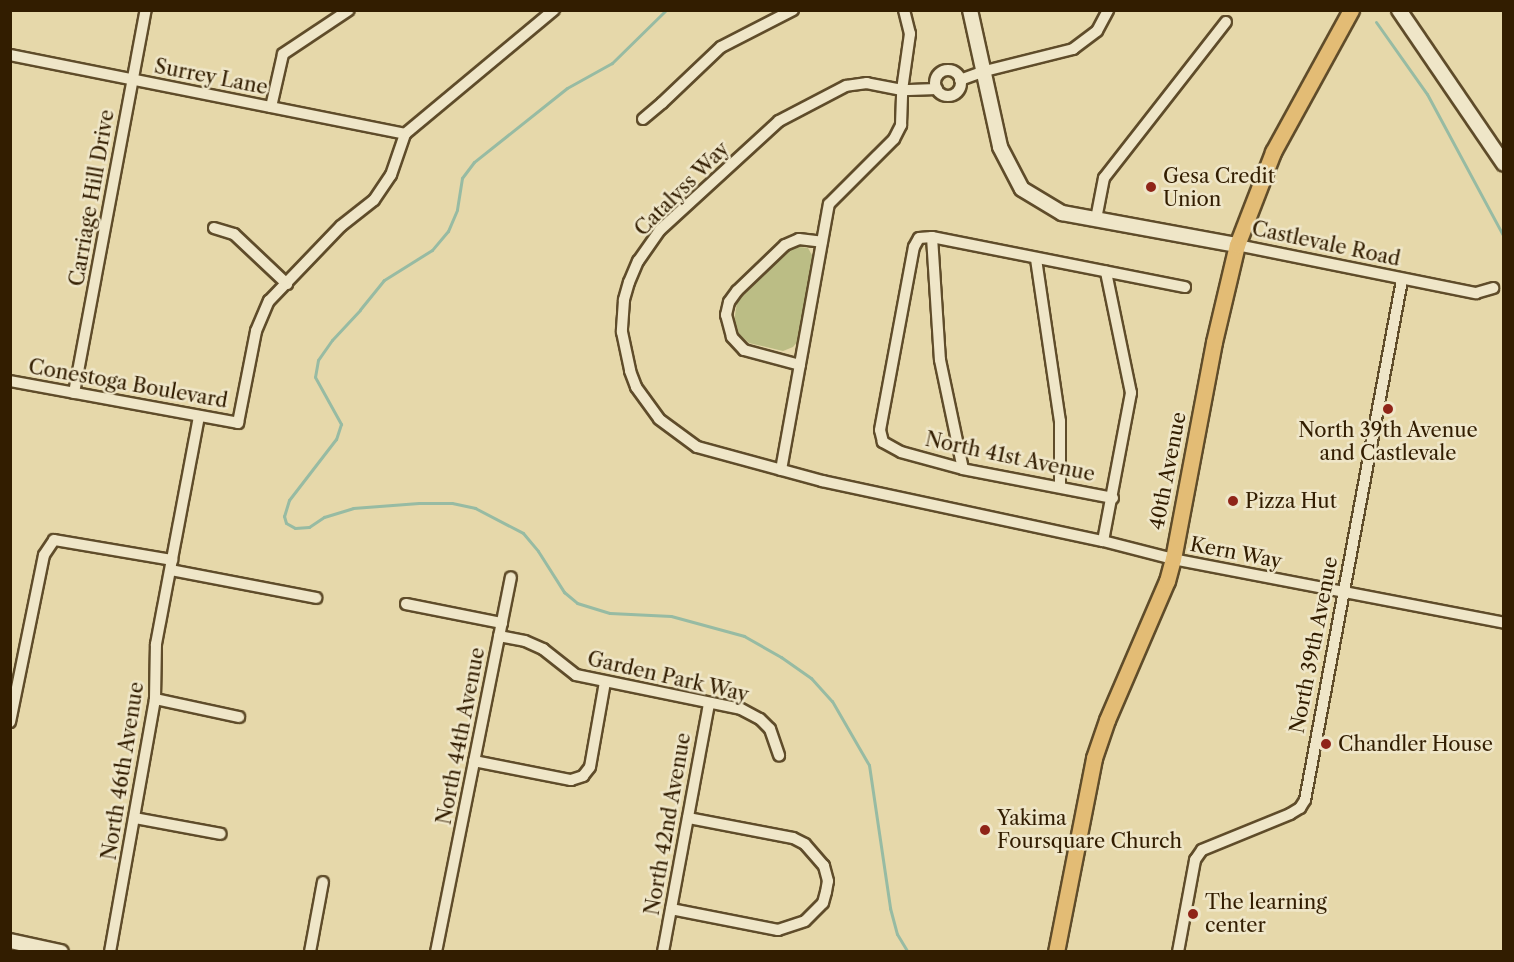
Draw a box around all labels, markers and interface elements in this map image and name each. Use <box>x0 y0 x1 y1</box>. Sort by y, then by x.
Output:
street label: Surrey Lane <box>152 54 270 100</box>
street label: Carriage Hill Drive <box>65 108 119 288</box>
street label: Catalyss Way <box>630 137 734 241</box>
place label: Gesa Credit Union <box>1163 164 1275 211</box>
marker: Gesa Credit Union <box>1144 180 1158 194</box>
street label: Castlevale Road <box>1250 217 1402 271</box>
street label: Conestoga Boulevard <box>26 355 230 413</box>
marker: North 39th Avenue and Castlevale <box>1381 402 1395 416</box>
street label: 40th Avenue <box>1145 410 1191 532</box>
place label: North 39th Avenue and Castlevale <box>1298 418 1478 465</box>
street label: North 41st Avenue <box>923 427 1097 487</box>
place label: Pizza Hut <box>1245 489 1337 513</box>
marker: Pizza Hut <box>1226 494 1240 508</box>
street label: Kern Way <box>1188 532 1284 574</box>
street label: North 39th Avenue <box>1285 554 1343 736</box>
street label: North 44th Avenue <box>432 645 490 827</box>
street label: Garden Park Way <box>584 647 752 707</box>
street label: North 46th Avenue <box>97 680 149 862</box>
street label: North 42nd Avenue <box>640 730 696 918</box>
place label: Chandler House <box>1338 732 1493 756</box>
marker: Chandler House <box>1319 737 1333 751</box>
place label: Yakima Foursquare Church <box>997 807 1182 854</box>
marker: Yakima Foursquare Church <box>978 823 992 837</box>
place label: The learning center <box>1205 891 1327 938</box>
marker: The learning center <box>1186 907 1200 921</box>

